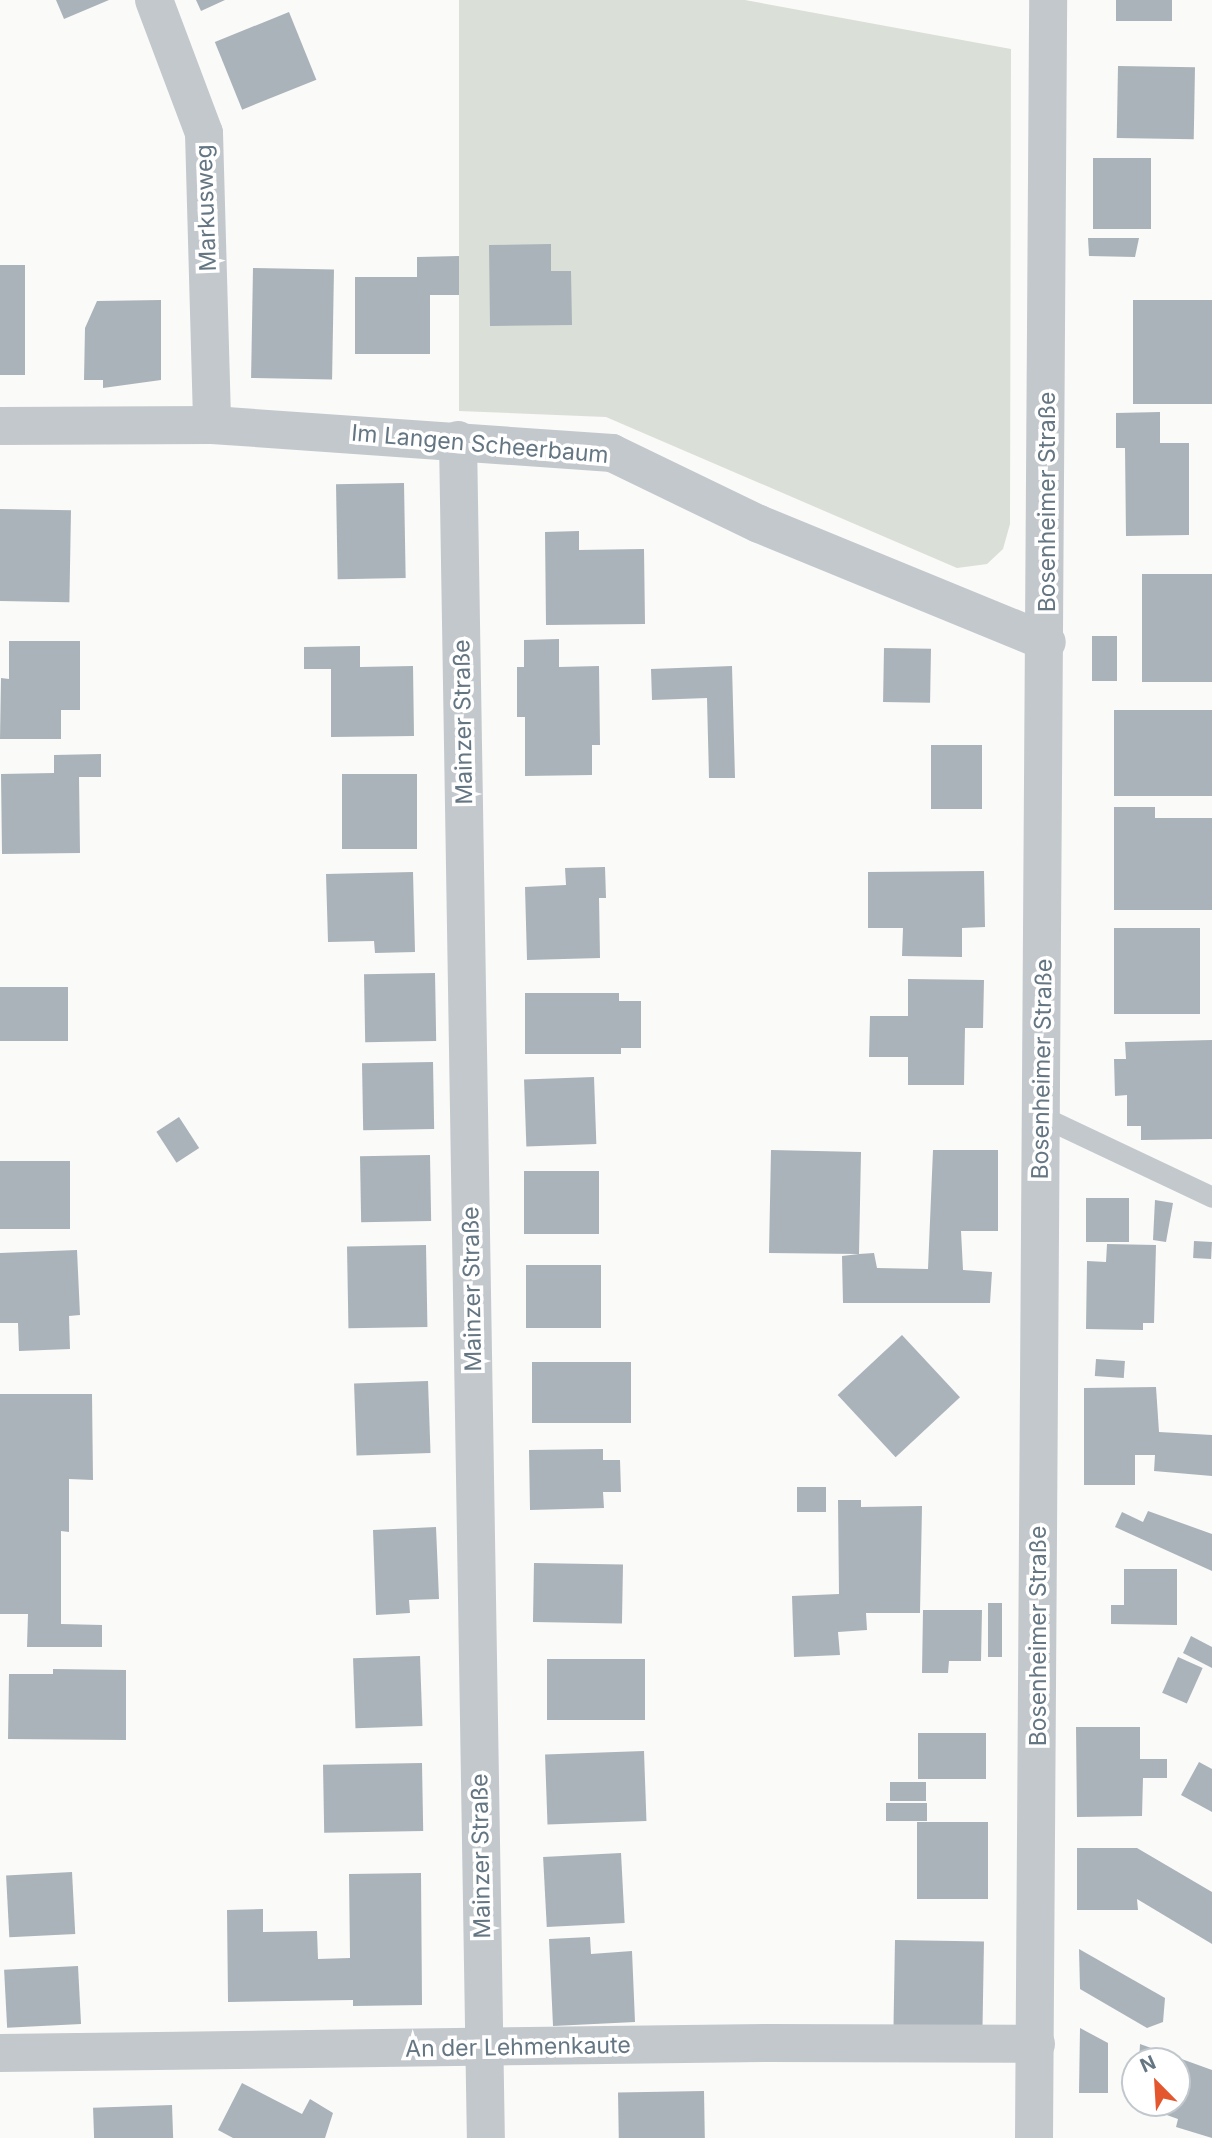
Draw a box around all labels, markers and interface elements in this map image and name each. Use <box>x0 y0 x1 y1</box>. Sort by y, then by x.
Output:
street label: Markusweg <box>190 144 222 272</box>
street label: Bosenheimer Straße <box>1033 392 1061 612</box>
street label: Im Langen Scheerbaum <box>350 419 610 469</box>
street label: Mainzer Straße <box>448 639 478 805</box>
street label: Bosenheimer Straße <box>1026 958 1058 1180</box>
street label: Mainzer Straße <box>457 1206 487 1372</box>
street label: Bosenheimer Straße <box>1024 1526 1052 1746</box>
street label: Mainzer Straße <box>466 1773 496 1939</box>
street label: An der Lehmenkaute <box>405 2031 631 2063</box>
north arrow <box>1121 2047 1191 2117</box>
text: N <box>1137 2051 1159 2078</box>

